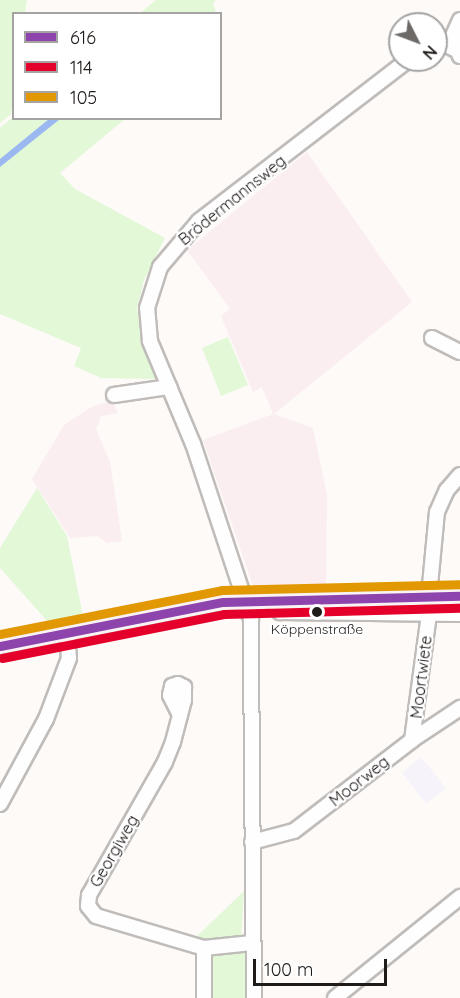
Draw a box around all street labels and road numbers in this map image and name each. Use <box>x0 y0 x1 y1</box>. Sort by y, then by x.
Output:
street label: Brödermannsweg <box>175 151 289 249</box>
street label: Moortwiete <box>406 634 436 720</box>
street label: Moorweg <box>325 752 393 810</box>
street label: Georgiweg <box>86 812 142 890</box>

